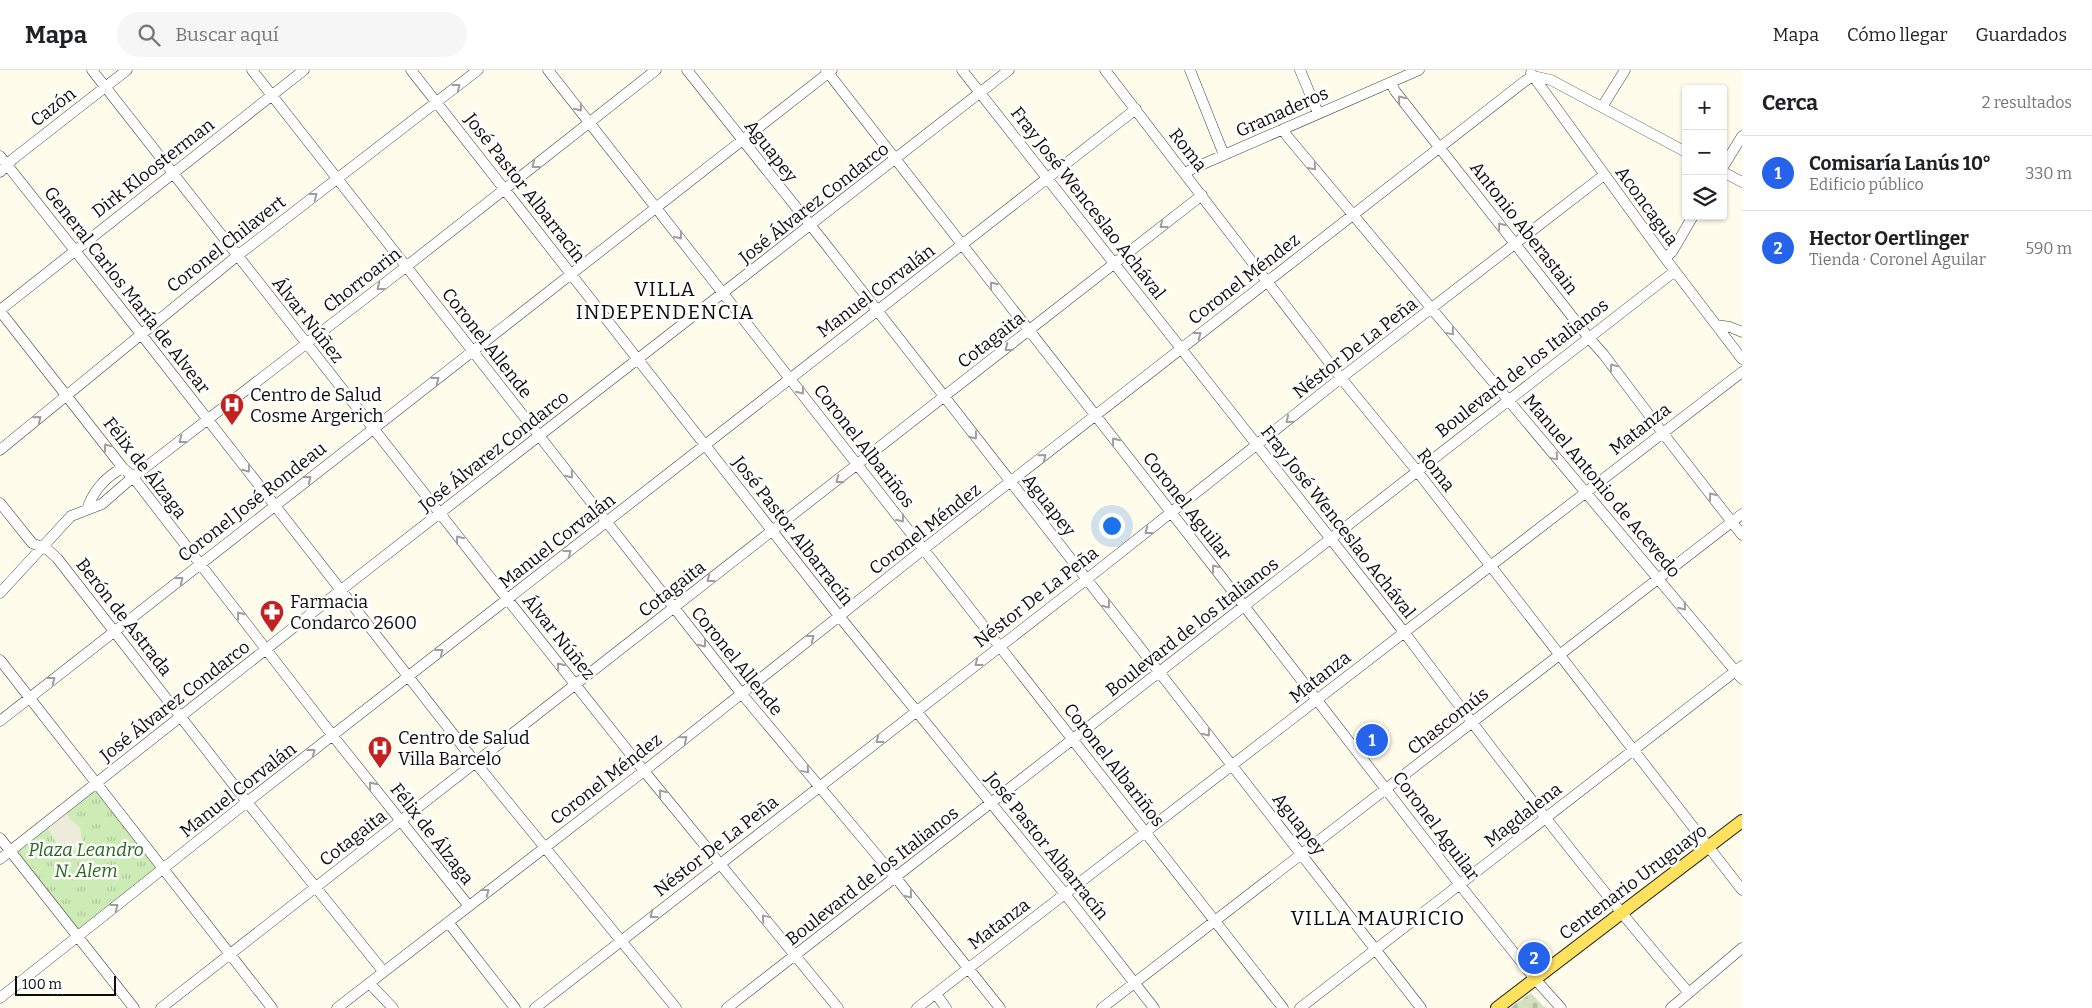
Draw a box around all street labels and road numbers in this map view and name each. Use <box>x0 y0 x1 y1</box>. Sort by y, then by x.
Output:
street label: Cazón <box>26 82 81 132</box>
street label: Granaderos <box>1232 82 1332 142</box>
street label: Fray José Wenceslao Achával <box>1006 102 1170 304</box>
street label: José Pastor Albarracín <box>459 108 591 268</box>
street label: Dirk Kloosterman <box>88 113 219 223</box>
street label: Aguapey <box>740 115 802 187</box>
street label: Roma <box>1164 124 1212 176</box>
street label: José Álvarez Condarco <box>734 138 893 269</box>
street label: Antonio Aberastain <box>1465 157 1583 299</box>
street label: Aconcagua <box>1611 162 1683 250</box>
street label: General Carlos María de Alvear <box>39 182 215 398</box>
street label: Coronel Chilavert <box>162 190 290 297</box>
street label: Coronel Méndez <box>1184 229 1304 329</box>
street label: Manuel Corvalán <box>813 239 940 342</box>
street label: Chorroarin <box>319 242 406 317</box>
street label: Álvar Núñez <box>268 273 348 367</box>
street label: Coronel Allende <box>437 283 537 403</box>
street label: Néstor De La Peña <box>1289 293 1422 403</box>
street label: Boulevard de los Italianos <box>1431 294 1613 442</box>
street label: Cotagaita <box>953 307 1029 373</box>
street label: Coronel Albariños <box>809 380 919 512</box>
street label: José Álvarez Condarco <box>414 386 573 517</box>
street label: Manuel Antonio de Acevedo <box>1519 390 1685 582</box>
street label: Matanza <box>1605 398 1675 460</box>
street label: Félix de Álzaga <box>98 413 192 523</box>
street label: Fray José Wenceslao Achával <box>1256 421 1420 623</box>
street label: Coronel José Rondeau <box>173 437 331 567</box>
street label: Roma <box>1412 444 1460 496</box>
street label: Coronel Aguilar <box>1138 448 1236 564</box>
street label: José Pastor Albarracín <box>727 451 859 611</box>
street label: Aguapey <box>1018 469 1080 541</box>
street label: Coronel Méndez <box>865 479 985 579</box>
street label: Manuel Corvalán <box>494 488 620 593</box>
street label: Néstor De La Peña <box>970 542 1103 652</box>
street label: Boulevard de los Italianos <box>1101 553 1283 701</box>
street label: Berón de Astrada <box>71 554 177 680</box>
street label: Cotagaita <box>634 556 710 622</box>
street label: Álvar Núñez <box>518 590 600 684</box>
street label: Coronel Allende <box>686 602 788 720</box>
street label: José Álvarez Condarco <box>95 636 254 767</box>
street label: Matanza <box>1285 646 1355 708</box>
street label: Chascomús <box>1403 682 1493 760</box>
street label: Coronel Albariños <box>1059 699 1169 831</box>
street label: Coronel Méndez <box>546 729 666 829</box>
street label: Manuel Corvalán <box>175 737 301 842</box>
street label: José Pastor Albarracín <box>980 767 1114 925</box>
street label: Coronel Aguilar <box>1388 767 1484 885</box>
street label: Magdalena <box>1480 778 1566 852</box>
street label: Félix de Álzaga <box>385 779 479 889</box>
street label: Aguapey <box>1268 788 1330 860</box>
street label: Néstor De La Peña <box>650 791 783 901</box>
street label: Boulevard de los Italianos <box>781 802 963 950</box>
street label: Cotagaita <box>315 805 391 871</box>
street label: Centenario Uruguayo <box>1555 819 1711 945</box>
street label: Matanza <box>964 894 1034 954</box>

